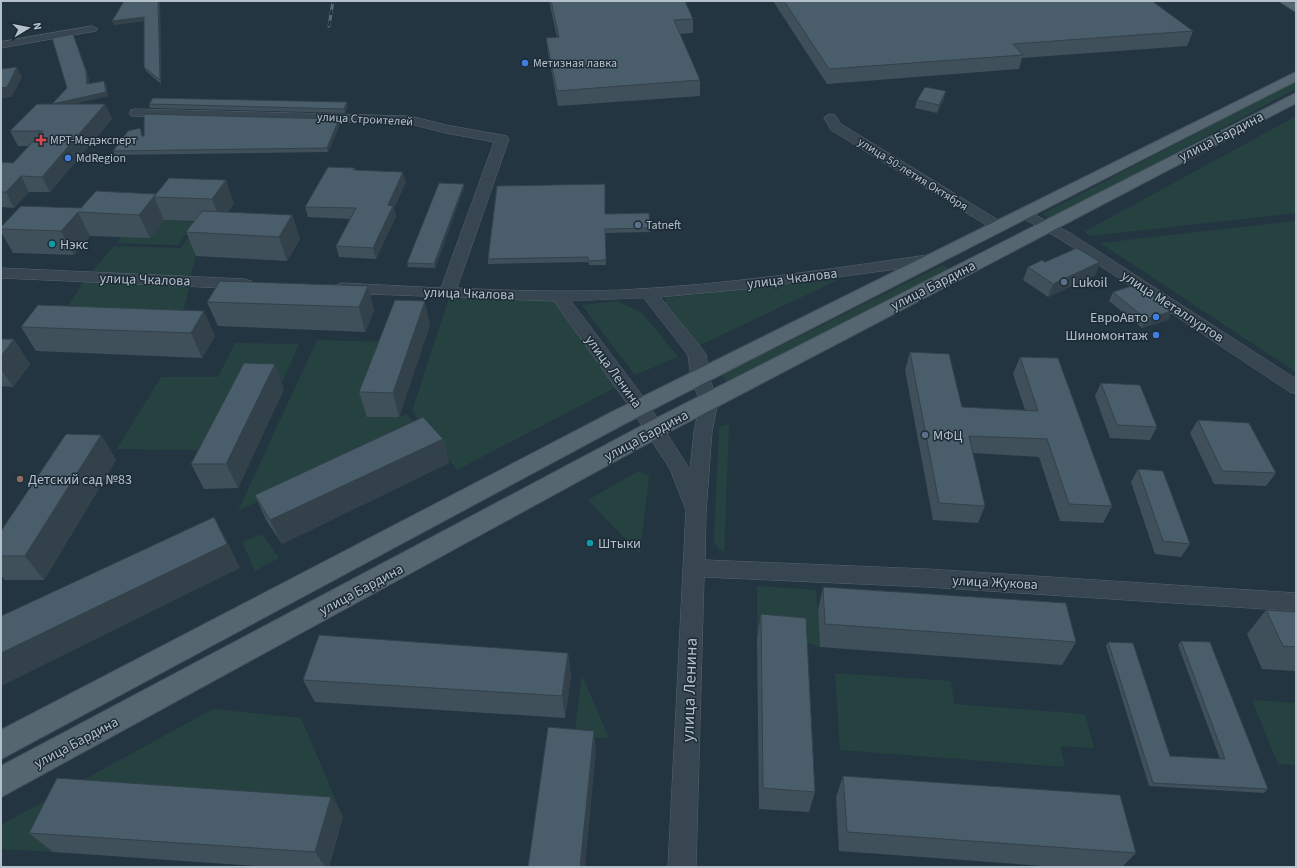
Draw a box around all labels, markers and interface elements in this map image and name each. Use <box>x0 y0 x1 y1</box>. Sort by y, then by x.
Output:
north arrow <box>8 8 48 48</box>
text: N <box>29 21 45 31</box>
place label: Метизная лавка <box>533 55 617 72</box>
marker: Метизная лавка <box>520 58 530 68</box>
street label: улица Бардина <box>1176 107 1267 167</box>
street label: улица Строителей <box>316 108 413 131</box>
place label: МРТ-Медэксперт <box>50 132 137 149</box>
marker: МРТ-Медэксперт <box>35 134 47 146</box>
street label: улица 50-летия Октября <box>854 134 971 215</box>
place label: MdRegion <box>76 150 126 167</box>
marker: MdRegion <box>63 153 73 163</box>
place label: Tatneft <box>646 217 681 234</box>
marker: Tatneft <box>633 220 643 230</box>
place label: Нэкс <box>60 235 89 255</box>
marker: Нэкс <box>47 239 57 249</box>
street label: улица Бардина <box>888 256 979 316</box>
street label: улица Чкалова <box>746 264 838 294</box>
street label: улица Металлургов <box>1117 266 1228 348</box>
street label: улица Чкалова <box>99 268 191 292</box>
place label: Lukoil <box>1072 273 1108 293</box>
marker: Lukoil <box>1059 277 1069 287</box>
street label: улица Чкалова <box>423 282 515 306</box>
place label: ЕвроАвто <box>1090 308 1148 328</box>
marker: ЕвроАвто <box>1151 312 1161 322</box>
place label: Шиномонтаж <box>1065 326 1148 346</box>
marker: Шиномонтаж <box>1151 330 1161 340</box>
street label: улица Ленина <box>580 331 647 412</box>
street label: улица Бардина <box>601 405 692 466</box>
place label: МФЦ <box>933 426 962 446</box>
marker: МФЦ <box>920 430 930 440</box>
place label: Детский сад №83 <box>28 470 132 490</box>
marker: Детский сад №83 <box>15 474 25 484</box>
place label: Штыки <box>598 534 641 554</box>
marker: Штыки <box>585 538 595 548</box>
street label: улица Бардина <box>316 559 407 620</box>
street label: улица Жукова <box>952 571 1038 595</box>
street label: улица Ленина <box>676 637 704 743</box>
street label: улица Бардина <box>31 712 122 773</box>

